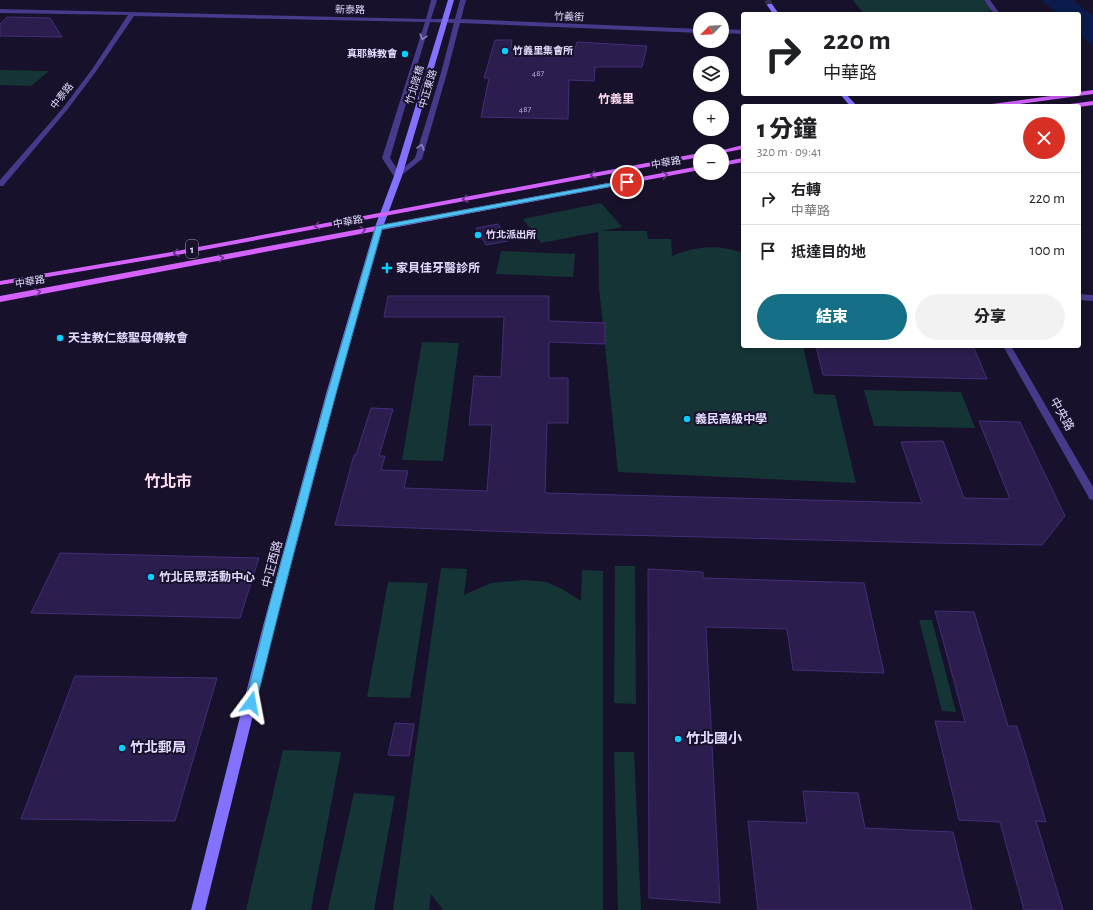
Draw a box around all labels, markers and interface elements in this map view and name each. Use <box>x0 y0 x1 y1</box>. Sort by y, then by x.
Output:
street label: 新泰路 <box>335 4 365 15</box>
street label: 竹義街 <box>554 10 584 23</box>
north arrow <box>693 12 729 48</box>
map controls <box>693 12 729 180</box>
text: 220 m <box>823 27 891 55</box>
icon: right <box>757 28 809 80</box>
one-way arrow <box>419 34 427 41</box>
place label: 竹義里集會所 <box>512 45 573 56</box>
marker: 竹義里集會所 <box>500 46 510 56</box>
place label: 真耶穌教會 <box>347 48 398 59</box>
marker: 真耶穌教會 <box>400 49 410 59</box>
button: layers <box>693 56 729 92</box>
street label: 竹北陸橋 <box>403 64 426 106</box>
text: 中華路 <box>823 65 877 83</box>
street label: 中正東路 <box>416 68 439 110</box>
house number: 487 <box>532 69 544 78</box>
street label: 中泰路 <box>48 80 75 111</box>
district label: 竹義里 <box>598 92 634 105</box>
button: + <box>693 100 729 136</box>
house number: 487 <box>519 105 531 114</box>
button: close <box>1023 117 1065 159</box>
text: 1 分鐘 <box>757 118 817 142</box>
one-way arrow <box>416 143 425 150</box>
button: − <box>693 144 729 180</box>
text: 320 m · 09:41 <box>757 146 822 159</box>
street label: 中華路 <box>650 154 682 171</box>
pin <box>610 165 644 199</box>
one-way arrow <box>590 170 596 179</box>
icon: arrive <box>616 171 638 193</box>
one-way arrow <box>662 171 668 179</box>
text: 右轉 <box>791 183 821 198</box>
icon: right <box>757 188 779 210</box>
text: 220 m <box>1029 191 1065 206</box>
one-way arrow <box>462 195 468 203</box>
text: 中華路 <box>791 205 830 218</box>
street label: 中華路 <box>332 213 364 230</box>
one-way arrow <box>314 222 320 230</box>
one-way arrow <box>359 227 366 235</box>
place label: 竹北派出所 <box>485 229 536 240</box>
marker: 竹北派出所 <box>473 230 483 240</box>
road number: 1 <box>186 240 198 258</box>
icon: arrive <box>757 240 779 262</box>
text: 100 m <box>1030 243 1065 258</box>
text: 抵達目的地 <box>791 245 866 260</box>
one-way arrow <box>173 248 179 256</box>
one-way arrow <box>218 254 224 263</box>
place label: 家貝佳牙醫診所 <box>396 261 480 274</box>
marker: 家貝佳牙醫診所 <box>381 262 393 274</box>
street label: 中華路 <box>14 273 46 290</box>
one-way arrow <box>35 288 41 297</box>
button: 結束 <box>757 294 907 340</box>
button: 分享 <box>915 294 1065 340</box>
place label: 天主教仁慈聖母傳教會 <box>68 331 188 344</box>
marker: 天主教仁慈聖母傳教會 <box>55 333 65 343</box>
street label: 中央路 <box>1048 395 1077 433</box>
place label: 義民高級中學 <box>695 412 767 425</box>
marker: 義民高級中學 <box>682 414 692 424</box>
district label: 竹北市 <box>144 473 192 490</box>
street label: 中正西路 <box>259 539 284 589</box>
place label: 竹北民眾活動中心 <box>159 570 255 583</box>
marker: 竹北民眾活動中心 <box>146 572 156 582</box>
position arrow <box>230 682 272 724</box>
place label: 竹北國小 <box>686 731 742 746</box>
marker: 竹北國小 <box>673 734 683 744</box>
place label: 竹北郵局 <box>130 740 186 755</box>
marker: 竹北郵局 <box>117 743 127 753</box>

